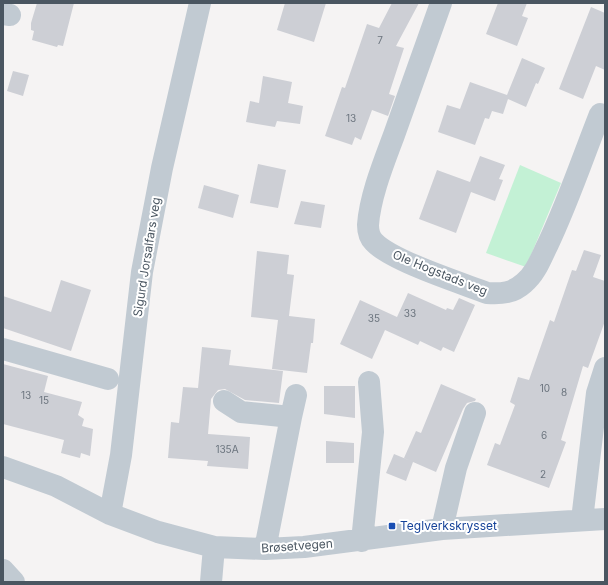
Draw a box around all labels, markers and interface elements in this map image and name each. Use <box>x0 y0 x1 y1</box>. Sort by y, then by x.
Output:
house number: 7 <box>377 34 383 46</box>
house number: 13 <box>346 112 356 124</box>
street label: Sigurd Jorsalfars veg <box>130 196 163 318</box>
street label: Ole Hogstads veg <box>391 247 490 298</box>
house number: 33 <box>404 307 416 319</box>
house number: 35 <box>368 312 380 324</box>
house number: 10 <box>540 382 550 394</box>
house number: 8 <box>561 386 567 398</box>
house number: 13 <box>21 389 31 401</box>
house number: 15 <box>39 394 49 406</box>
house number: 6 <box>541 429 547 441</box>
house number: 135A <box>215 443 239 455</box>
house number: 2 <box>540 468 546 480</box>
place label: Teglverkskrysset <box>400 518 497 533</box>
marker: Teglverkskrysset <box>387 521 397 531</box>
street label: Brøsetvegen <box>261 536 333 555</box>

